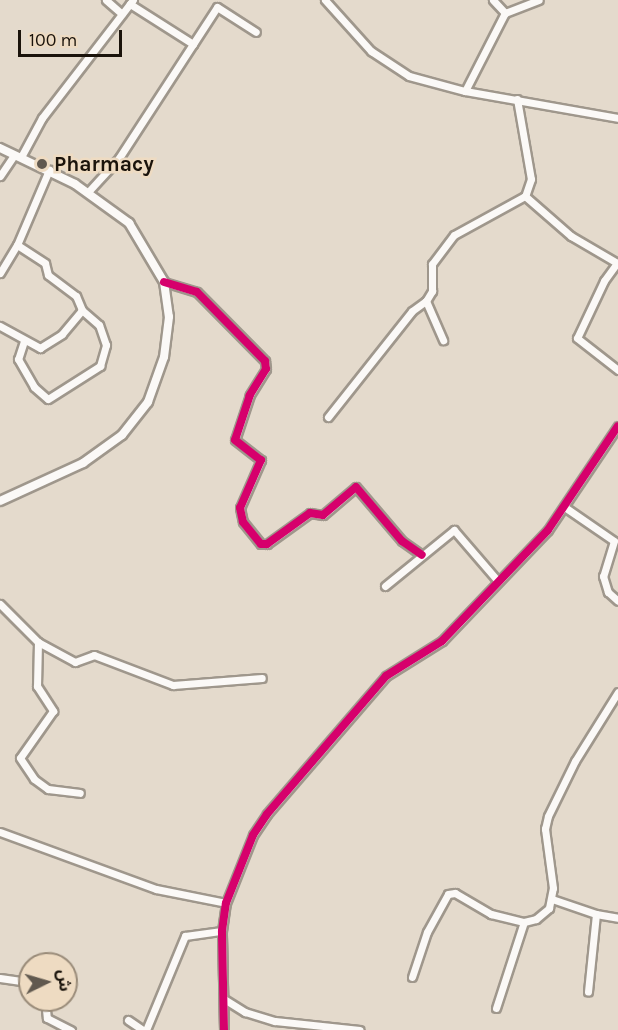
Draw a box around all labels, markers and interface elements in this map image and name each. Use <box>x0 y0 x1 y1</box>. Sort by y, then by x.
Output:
scale bar <box>21 18 124 56</box>
text: 100 m <box>29 29 77 51</box>
place label: Pharmacy <box>54 151 154 177</box>
marker: Pharmacy <box>35 157 49 171</box>
north arrow <box>18 952 78 1012</box>
text: ش <box>54 969 75 992</box>

